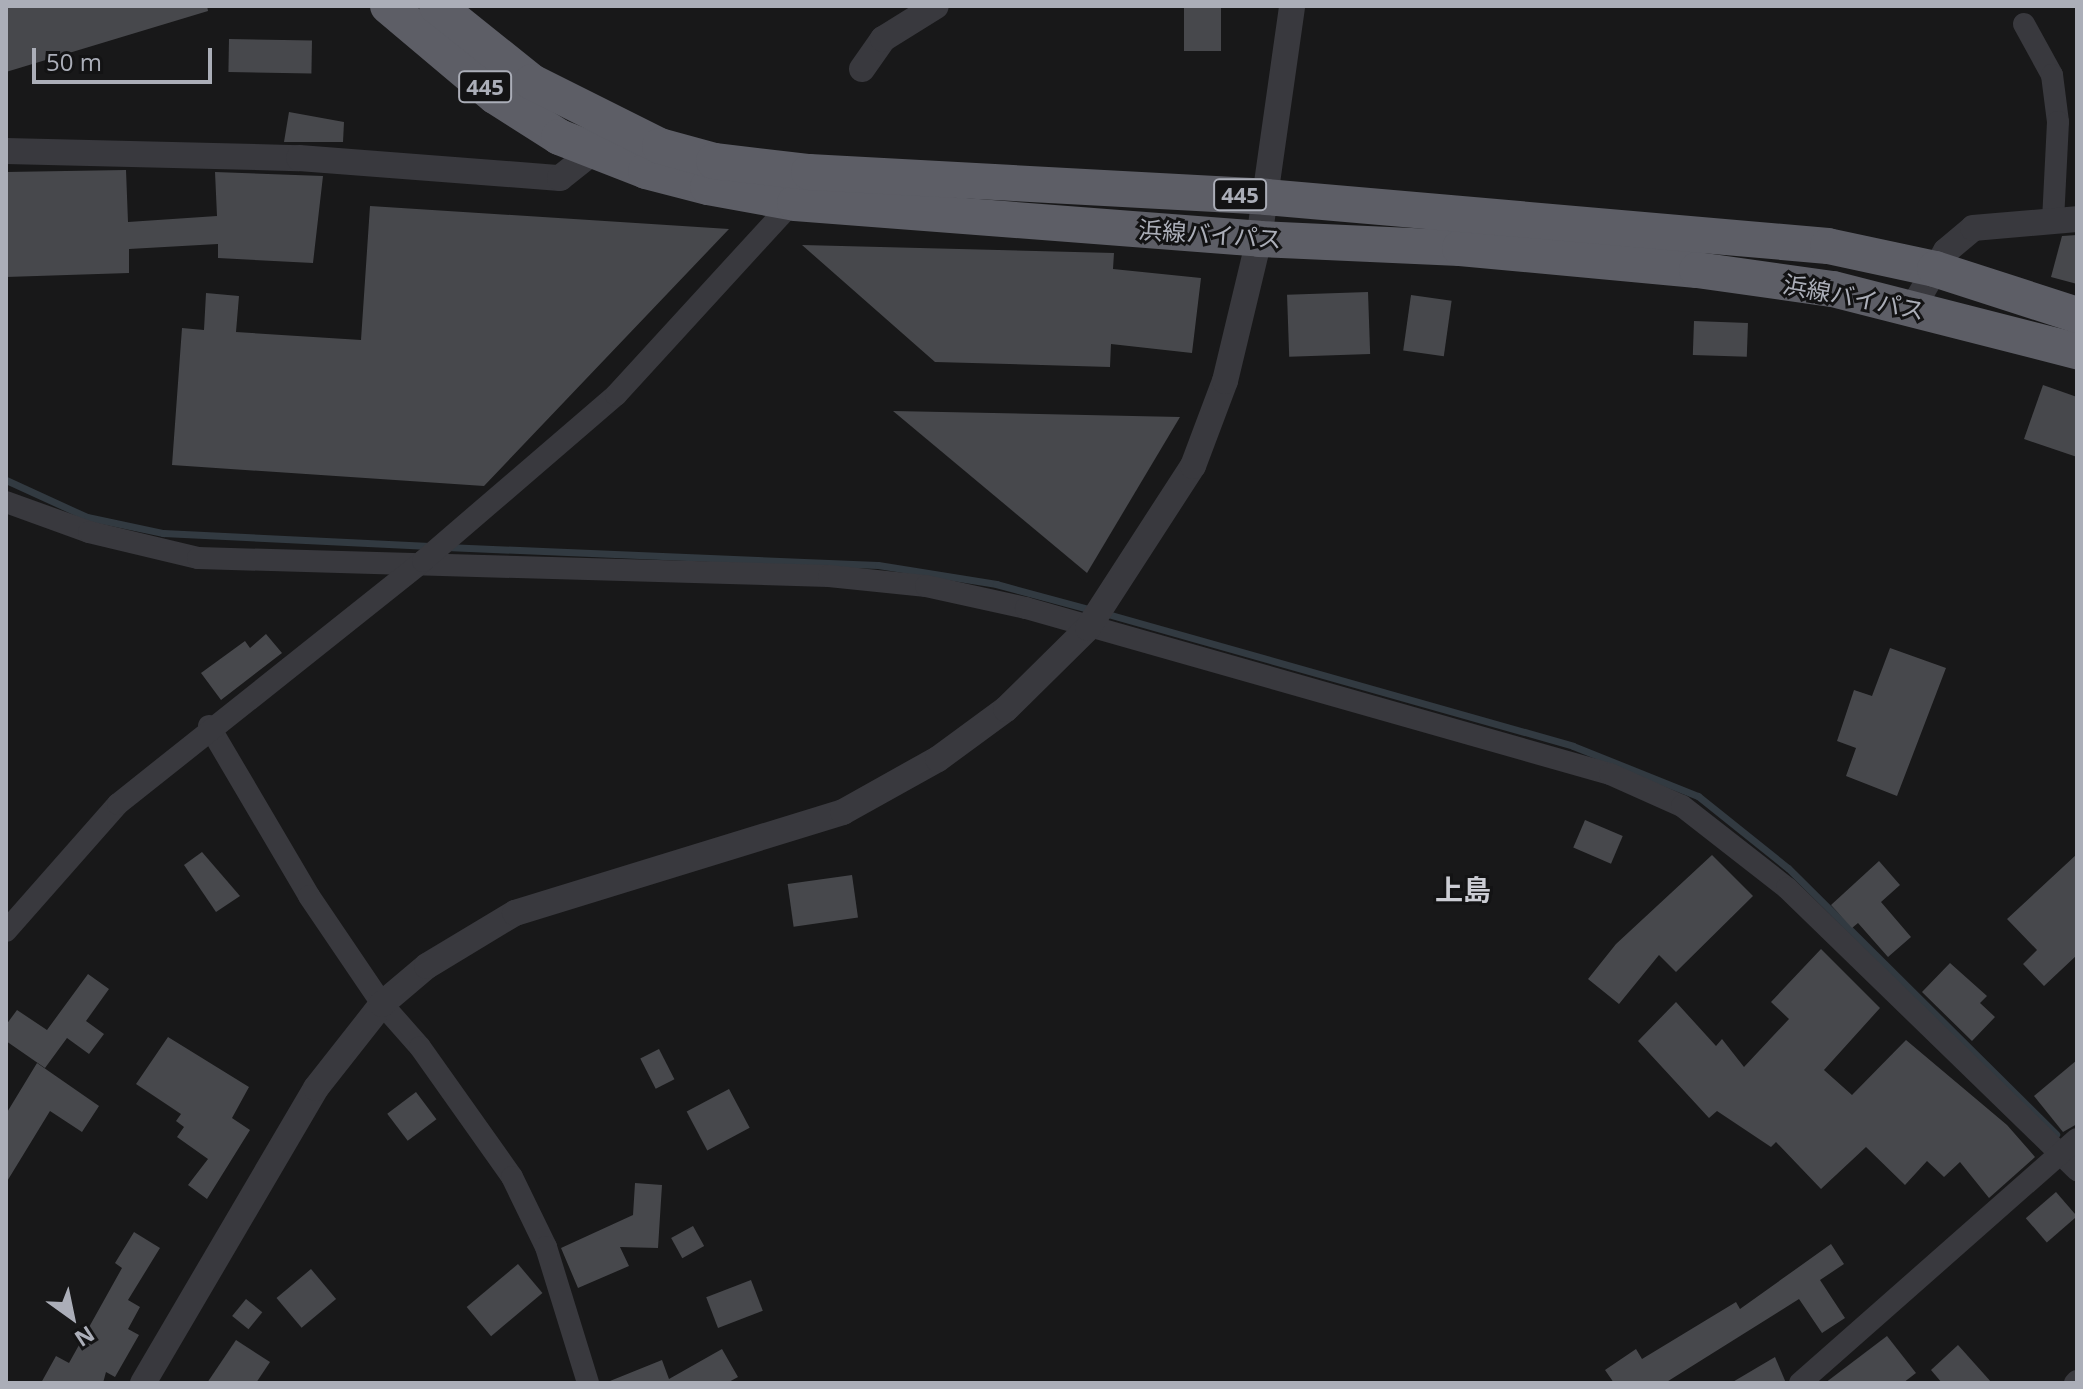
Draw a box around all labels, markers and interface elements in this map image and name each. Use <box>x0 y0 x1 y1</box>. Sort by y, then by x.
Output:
scale bar <box>36 32 216 82</box>
text: 50 m <box>46 45 102 78</box>
road number: 445 <box>457 69 513 105</box>
road number: 445 <box>1212 177 1268 213</box>
street label: 浜線バイパス <box>1137 215 1283 253</box>
street label: 浜線バイパス <box>1781 269 1927 325</box>
district label: 上島 <box>1435 872 1491 906</box>
north arrow <box>32 1277 112 1357</box>
text: N <box>69 1320 101 1355</box>

